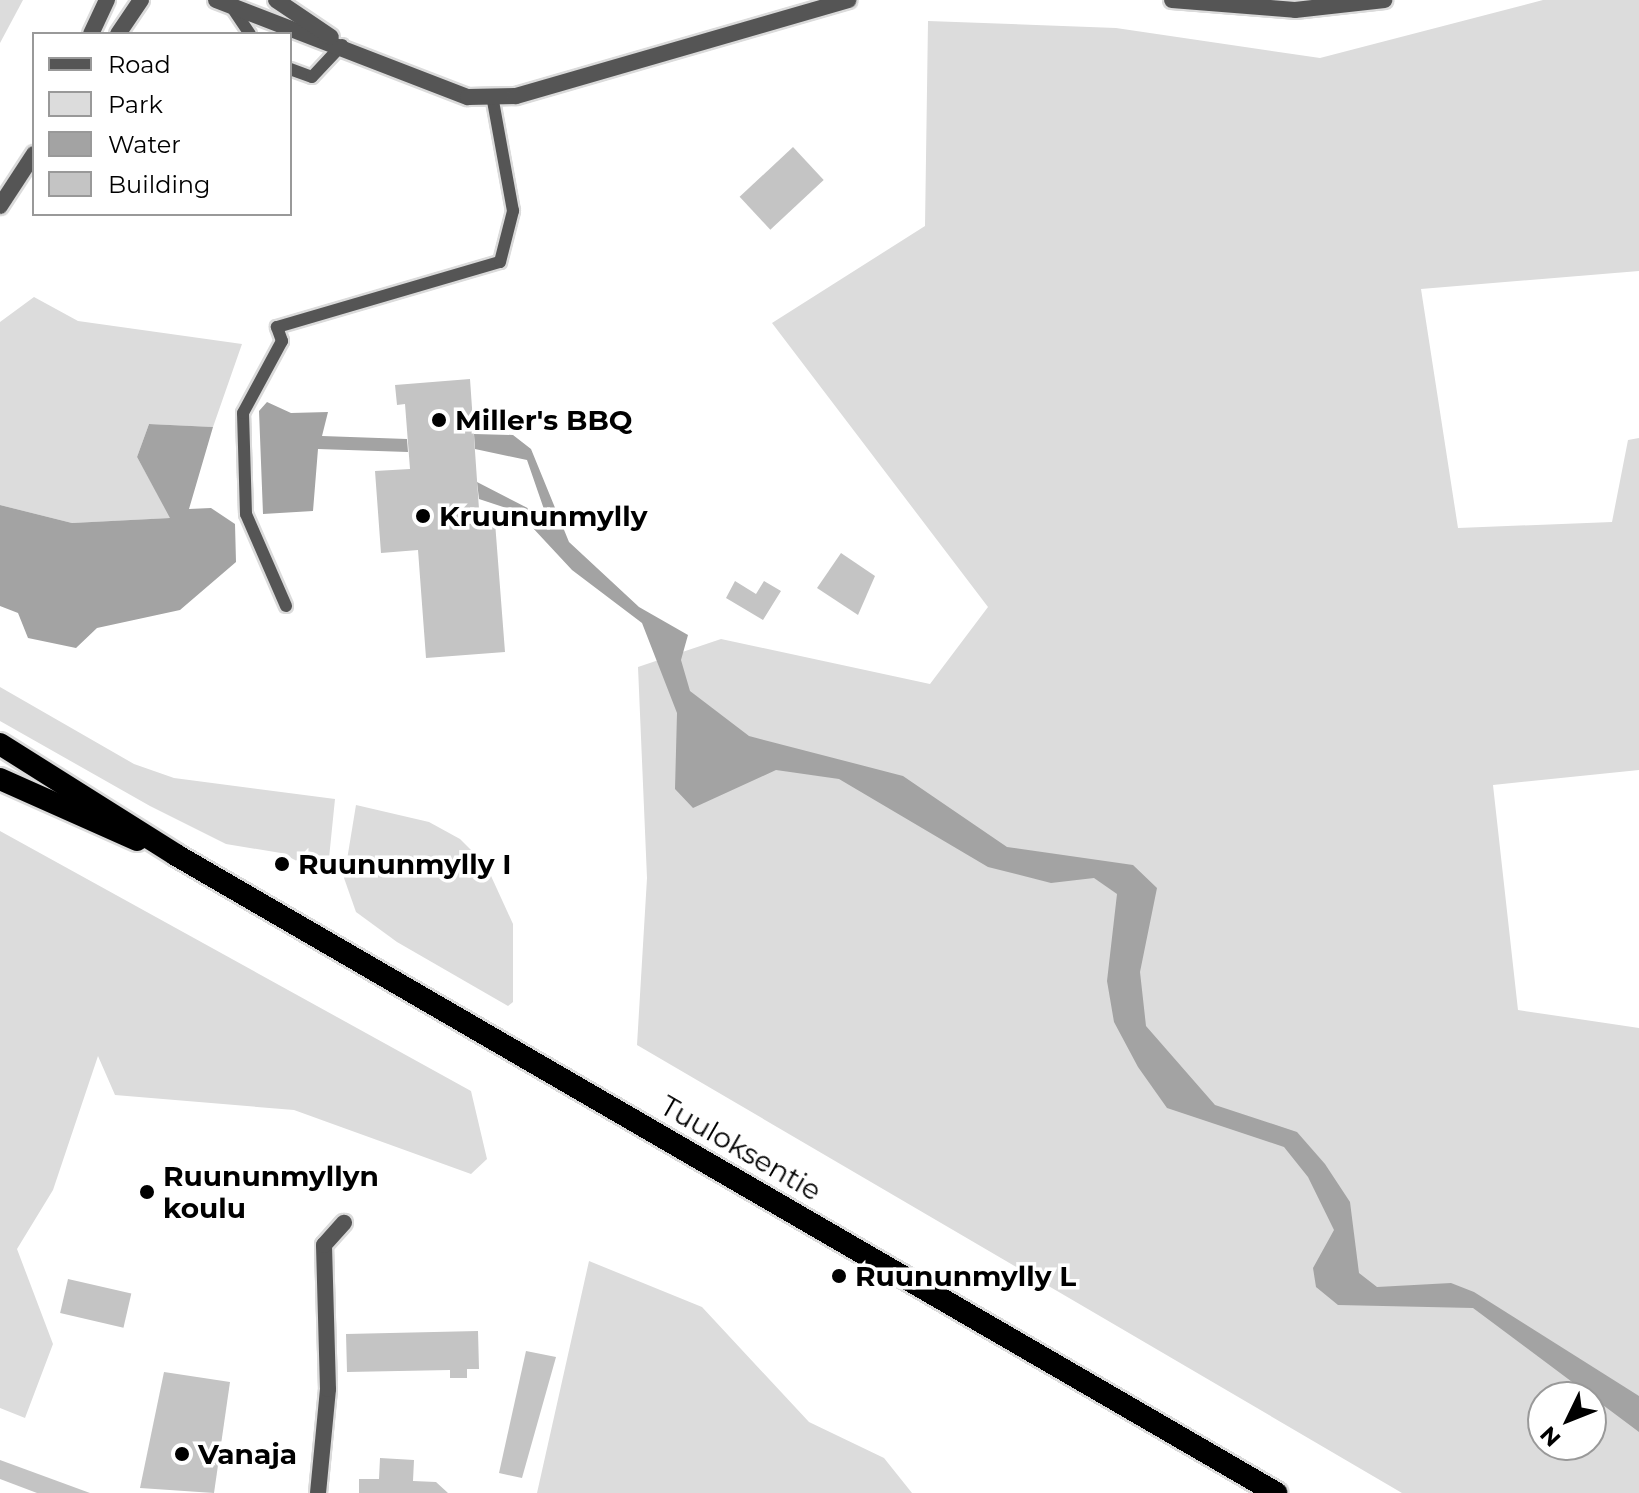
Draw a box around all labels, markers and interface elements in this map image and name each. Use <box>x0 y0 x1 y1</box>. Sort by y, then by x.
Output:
legend <box>32 32 292 216</box>
text: Road <box>108 50 171 79</box>
text: Park <box>108 90 163 119</box>
text: Water <box>108 130 181 159</box>
text: Building <box>108 170 211 199</box>
place label: Miller's BBQ <box>455 403 632 437</box>
marker: Miller's BBQ <box>430 411 448 429</box>
place label: Kruununmylly <box>439 499 647 533</box>
marker: Kruununmylly <box>414 507 432 525</box>
place label: Ruununmylly I <box>298 847 512 881</box>
marker: Ruununmylly I <box>273 855 291 873</box>
street label: Tuuloksentie <box>655 1088 827 1208</box>
place label: Ruununmyllyn koulu <box>163 1159 379 1225</box>
marker: Ruununmyllyn koulu <box>138 1183 156 1201</box>
place label: Ruununmylly L <box>855 1259 1076 1293</box>
marker: Ruununmylly L <box>830 1267 848 1285</box>
north arrow <box>1527 1381 1607 1461</box>
text: N <box>1535 1421 1566 1452</box>
place label: Vanaja <box>198 1437 297 1471</box>
marker: Vanaja <box>173 1445 191 1463</box>

